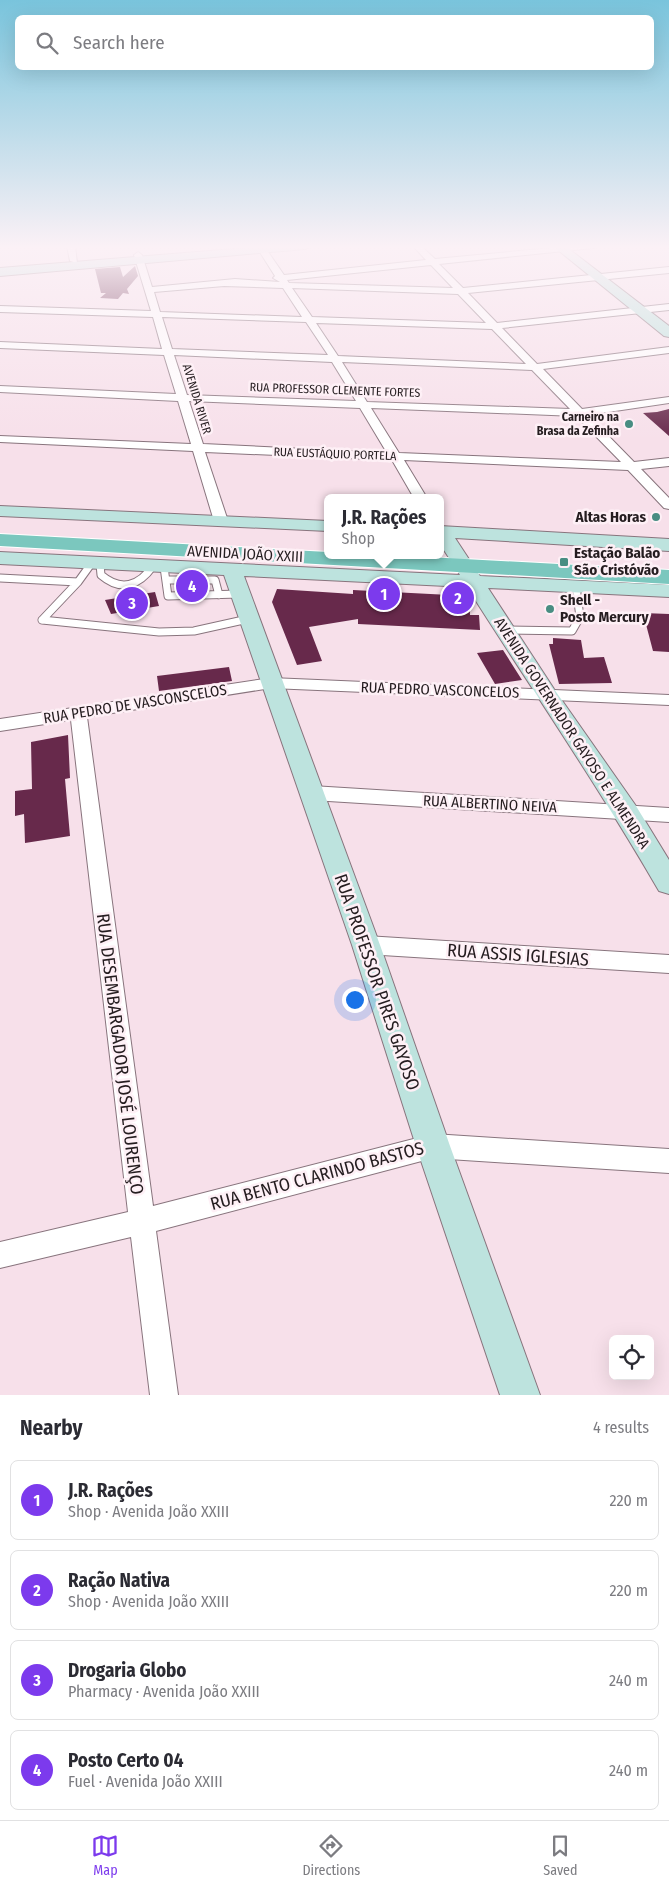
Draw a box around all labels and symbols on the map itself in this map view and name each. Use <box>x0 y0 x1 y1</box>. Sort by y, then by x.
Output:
street label: AVENIDA RIVER <box>180 362 214 436</box>
street label: RUA PROFESSOR CLEMENTE FORTES <box>250 380 421 400</box>
place label: Carneiro na Brasa da Zefinha <box>537 410 619 438</box>
marker: Carneiro na Brasa da Zefinha <box>623 418 635 430</box>
street label: RUA EUSTÁQUIO PORTELA <box>273 444 397 463</box>
place label: Altas Horas <box>575 508 646 526</box>
marker: Altas Horas <box>650 511 662 523</box>
street label: AVENIDA JOÃO XXIII <box>187 542 303 566</box>
place label: Estação Balão São Cristóvão <box>574 544 660 579</box>
marker: Estação Balão São Cristóvão <box>558 556 570 568</box>
pin: 4 <box>176 567 208 605</box>
pin: 1 <box>368 575 400 613</box>
pin: 2 <box>442 579 474 617</box>
pin: 3 <box>116 584 148 622</box>
place label: Shell - Posto Mercury <box>560 591 650 626</box>
marker: Shell - Posto Mercury <box>544 603 556 615</box>
street label: AVENIDA GOVERNADOR GAYOSO E ALMENDRA <box>490 614 654 852</box>
street label: RUA PEDRO VASCONCELOS <box>360 678 520 702</box>
street label: RUA PEDRO DE VASCONSCELOS <box>42 681 228 727</box>
street label: RUA ALBERTINO NEIVA <box>423 792 558 817</box>
street label: RUA PROFESSOR PIRES GAYOSO <box>330 871 424 1093</box>
street label: RUA DESEMBARGADOR JOSÉ LOURENÇO <box>92 912 149 1196</box>
street label: RUA ASSIS IGLESIAS <box>446 939 590 971</box>
your location <box>342 987 368 1013</box>
street label: RUA BENTO CLARINDO BASTOS <box>208 1137 426 1215</box>

